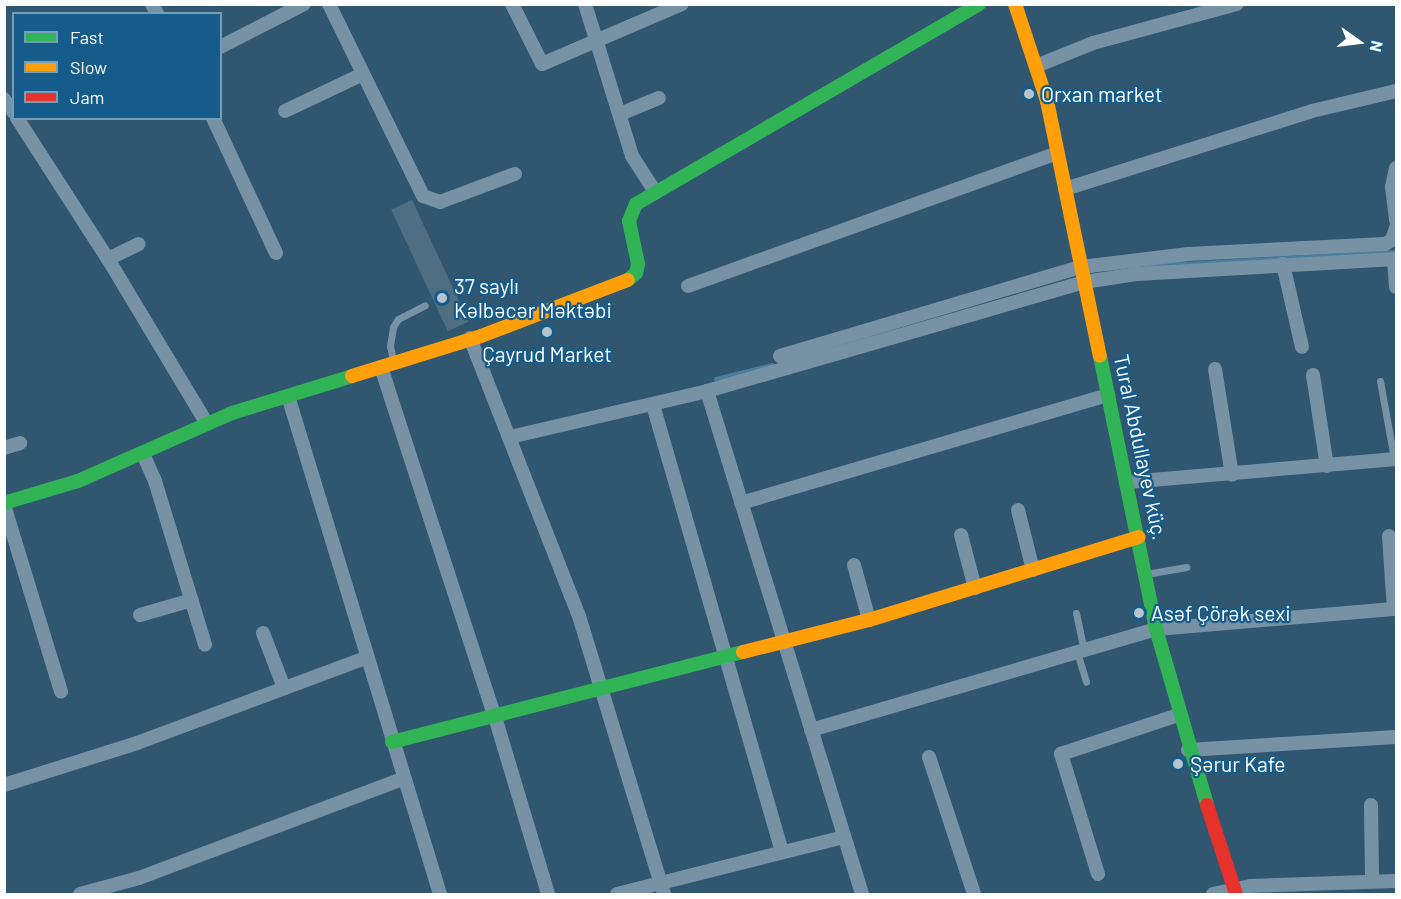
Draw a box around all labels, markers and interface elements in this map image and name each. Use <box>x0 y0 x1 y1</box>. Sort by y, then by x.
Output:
legend <box>12 12 222 120</box>
north arrow <box>1329 12 1389 72</box>
text: Fast <box>70 26 104 48</box>
text: N <box>1366 39 1387 54</box>
text: Slow <box>70 56 107 78</box>
place label: Orxan market <box>1041 81 1163 107</box>
text: Jam <box>70 86 104 108</box>
marker: Orxan market <box>1022 87 1036 101</box>
place label: 37 saylı Kəlbəcər Məktəbi <box>454 273 612 323</box>
marker: 37 saylı Kəlbəcər Məktəbi <box>435 291 449 305</box>
marker: Çayrud Market <box>540 325 554 339</box>
place label: Çayrud Market <box>482 341 612 367</box>
street label: Tural Abdullayev küç. <box>1109 352 1173 542</box>
place label: Asəf Çörək sexi <box>1151 600 1291 626</box>
marker: Asəf Çörək sexi <box>1132 606 1146 620</box>
place label: Şərur Kafe <box>1190 751 1285 777</box>
marker: Şərur Kafe <box>1171 757 1185 771</box>

